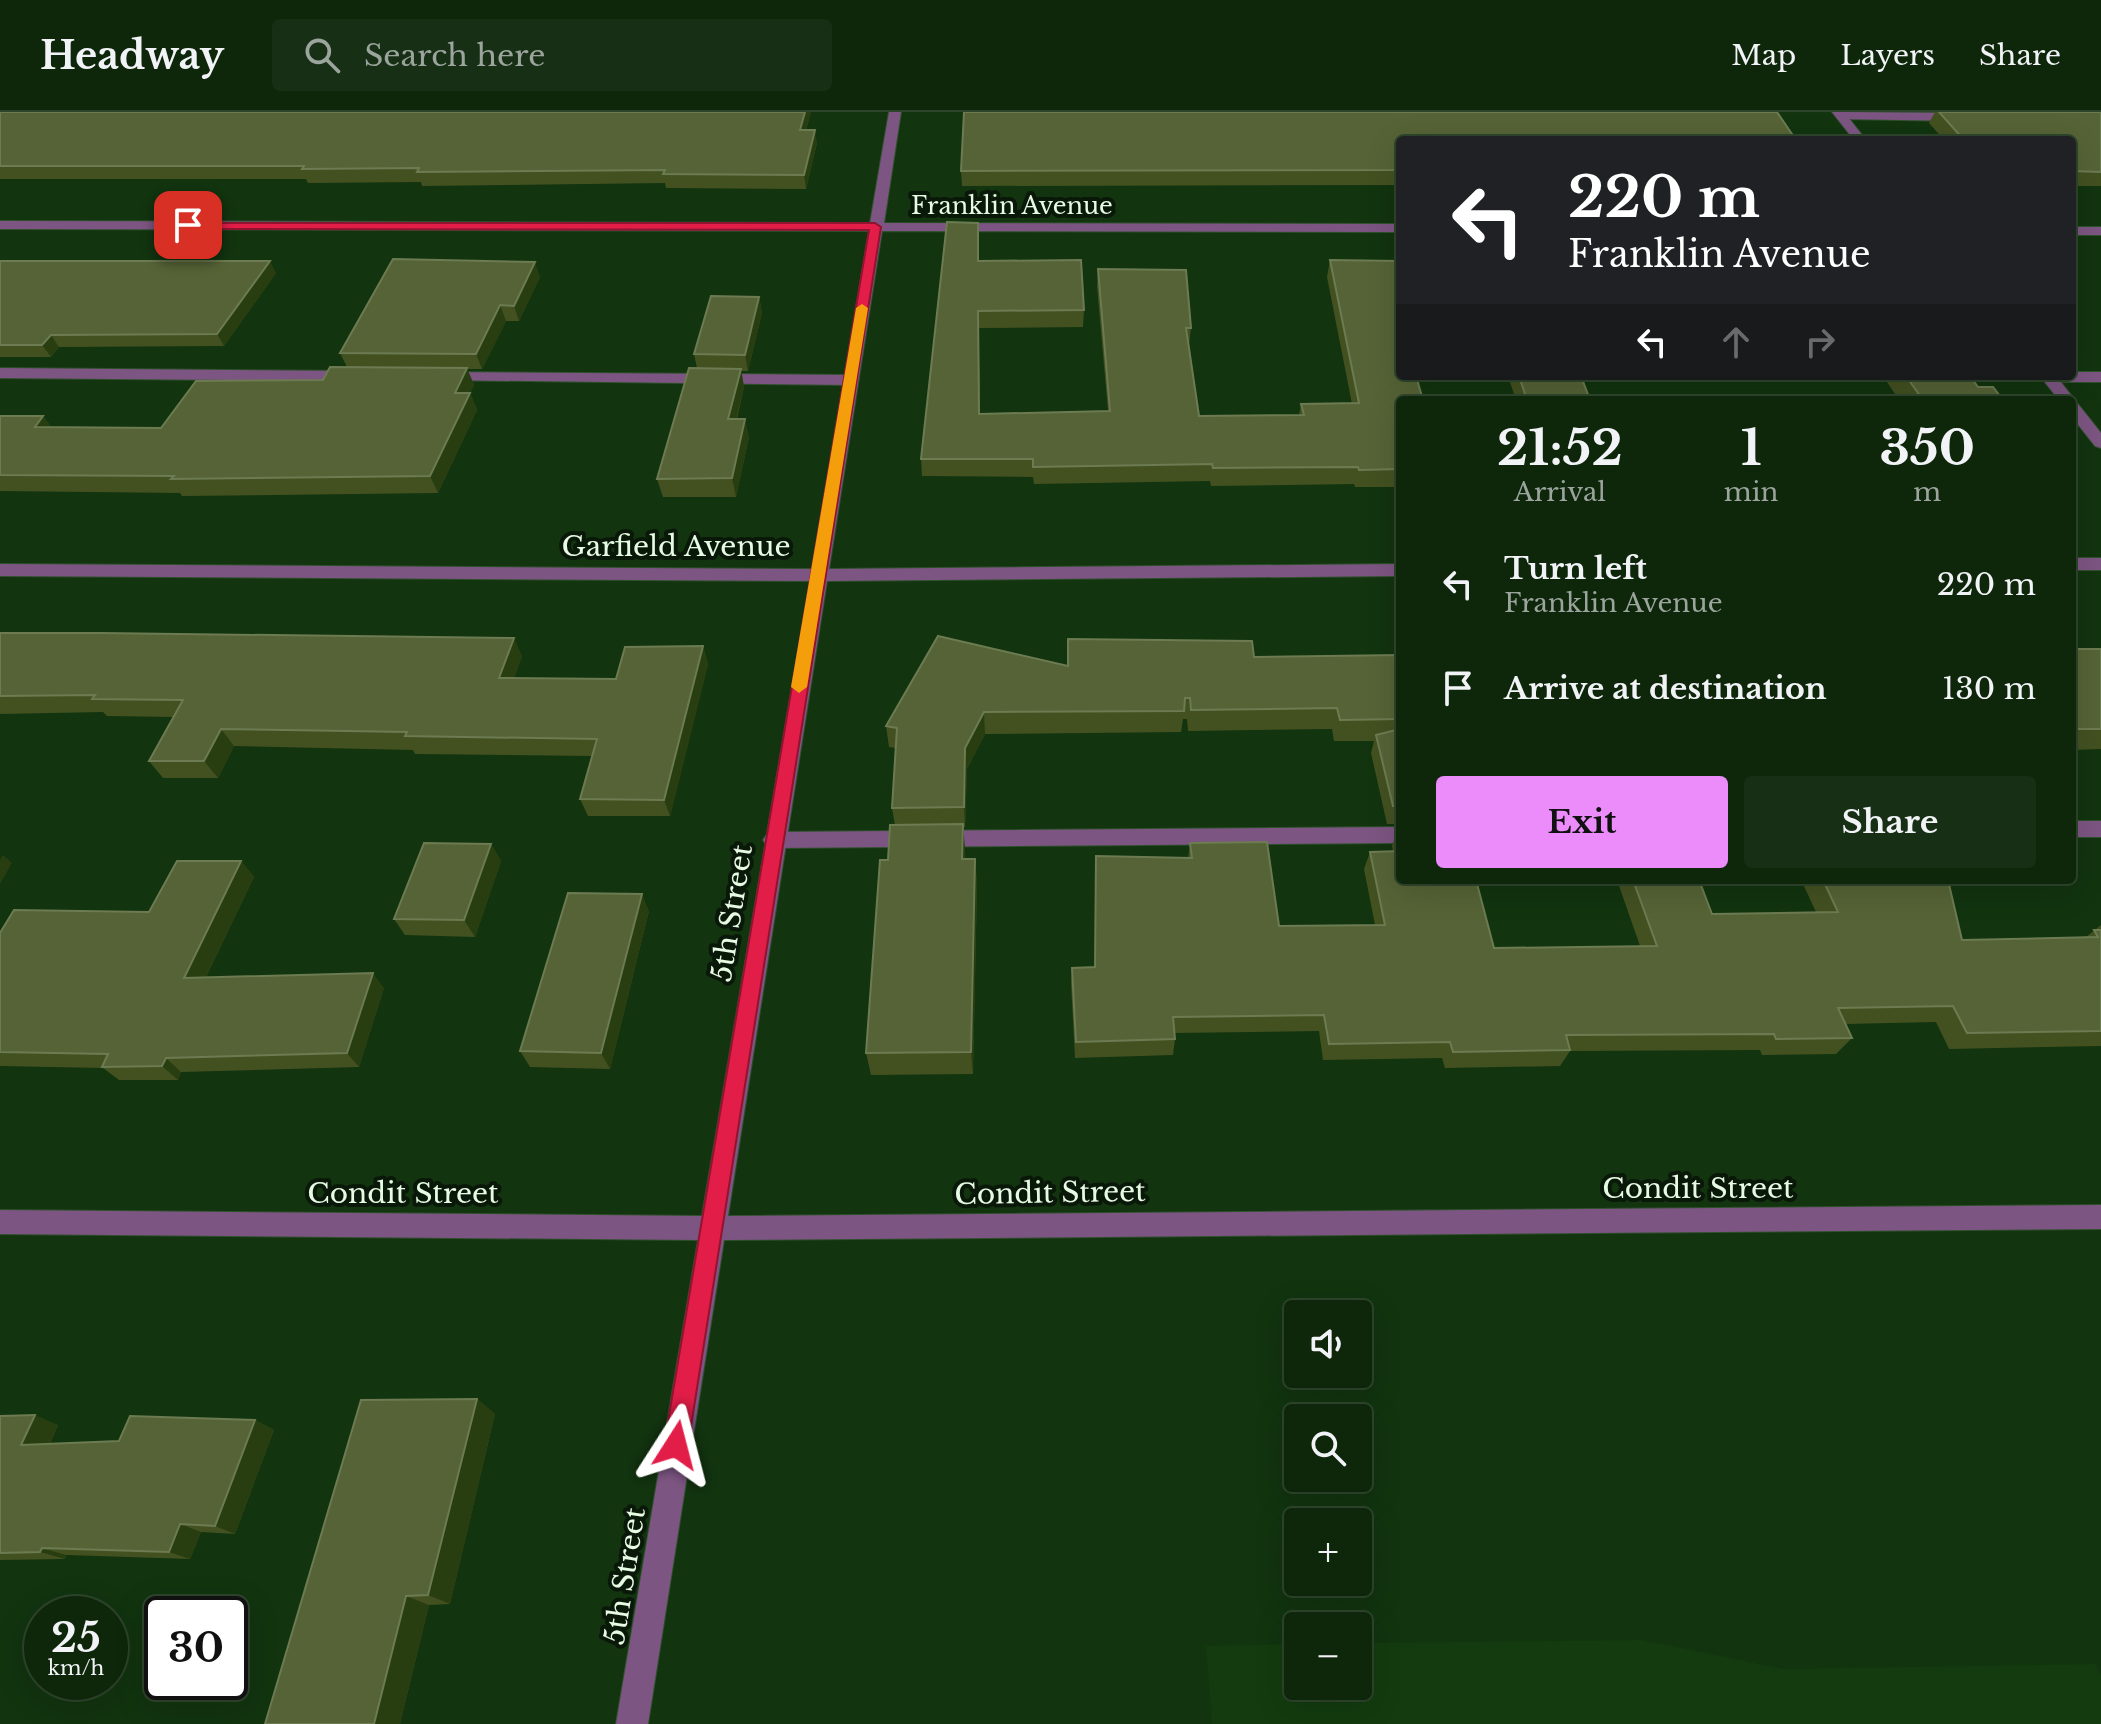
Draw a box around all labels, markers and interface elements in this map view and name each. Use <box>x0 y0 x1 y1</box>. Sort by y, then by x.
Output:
search box <box>272 19 832 91</box>
text: Headway <box>40 32 224 79</box>
icon: search <box>300 33 344 77</box>
text: Search here <box>364 37 545 74</box>
text: Map <box>1731 38 1796 73</box>
text: Layers <box>1840 38 1935 73</box>
text: Share <box>1979 38 2061 73</box>
text: 220 m <box>1568 163 1760 232</box>
icon: left <box>1436 168 1540 272</box>
pin <box>154 191 222 259</box>
street label: Franklin Avenue <box>911 191 1113 220</box>
icon: arrive <box>166 203 210 247</box>
text: Franklin Avenue <box>1568 232 1871 277</box>
icon: left <box>1630 320 1674 364</box>
icon: ahead <box>1714 320 1758 364</box>
icon: right <box>1798 320 1842 364</box>
text: 21:52 <box>1497 418 1623 478</box>
text: 1 <box>1741 418 1762 478</box>
text: 350 <box>1880 418 1975 478</box>
text: Arrival <box>1514 476 1606 508</box>
text: min <box>1724 476 1778 508</box>
text: m <box>1913 476 1941 508</box>
street label: Garfield Avenue <box>561 529 791 564</box>
text: Turn left <box>1504 550 1647 587</box>
icon: left <box>1436 562 1480 606</box>
text: 220 m <box>1937 566 2036 603</box>
text: Franklin Avenue <box>1504 587 1723 619</box>
icon: arrive <box>1436 666 1480 710</box>
text: Arrive at destination <box>1504 670 1827 707</box>
text: 130 m <box>1942 670 2036 707</box>
button: Exit <box>1436 776 1728 868</box>
button: Share <box>1744 776 2036 868</box>
street label: 5th Street <box>704 842 760 984</box>
street label: Condit Street <box>1602 1171 1794 1206</box>
street label: Condit Street <box>954 1174 1146 1212</box>
street label: Condit Street <box>307 1176 499 1211</box>
map controls <box>1284 1300 1372 1700</box>
button: sound <box>1284 1300 1372 1388</box>
position arrow <box>634 1403 718 1487</box>
button: search <box>1284 1404 1372 1492</box>
street label: 5th Street <box>597 1505 653 1647</box>
button: + <box>1284 1508 1372 1596</box>
speed limit sign: 30 <box>144 1596 248 1700</box>
button: − <box>1284 1612 1372 1700</box>
text: 25 <box>51 1613 101 1663</box>
text: km/h <box>48 1656 104 1680</box>

